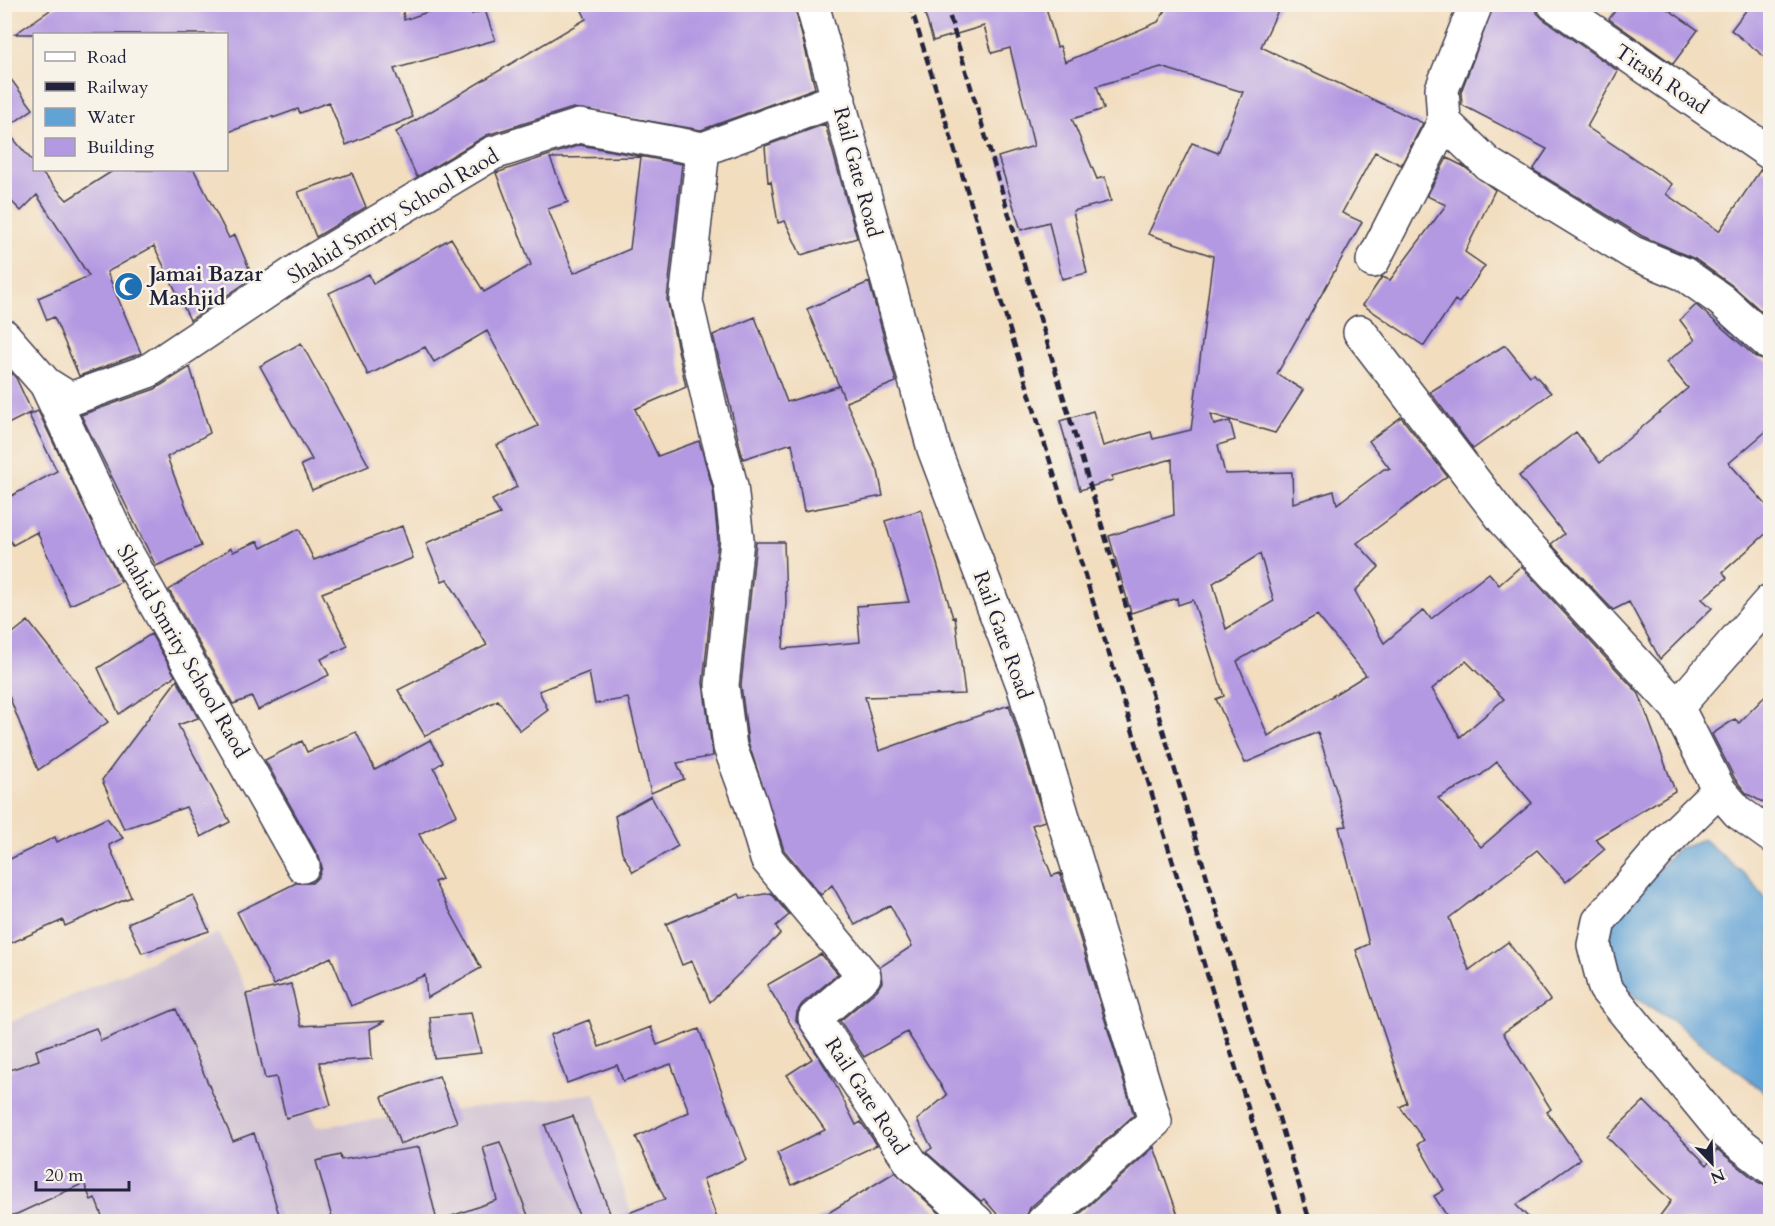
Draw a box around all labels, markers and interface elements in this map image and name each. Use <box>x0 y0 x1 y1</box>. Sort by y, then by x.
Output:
legend <box>33 33 228 171</box>
street label: Titash Road <box>1609 37 1714 121</box>
text: Road <box>87 45 127 70</box>
text: Railway <box>87 75 149 100</box>
street label: Rail Gate Road <box>826 104 889 241</box>
text: Water <box>86 105 136 130</box>
text: Building <box>87 135 155 160</box>
street label: Shahid Smrity School Raod <box>282 142 504 291</box>
place label: Jamai Bazar Mashjid <box>146 260 263 313</box>
mosque icon: Jamai Bazar Mashjid <box>112 270 144 302</box>
street label: Shahid Smrity School Raod <box>109 539 256 763</box>
street label: Rail Gate Road <box>966 567 1039 703</box>
street label: Rail Gate Road <box>818 1032 915 1160</box>
north arrow <box>1682 1133 1742 1193</box>
scale bar <box>36 1154 129 1192</box>
text: 20 m <box>45 1163 84 1188</box>
text: N <box>1707 1163 1728 1189</box>

